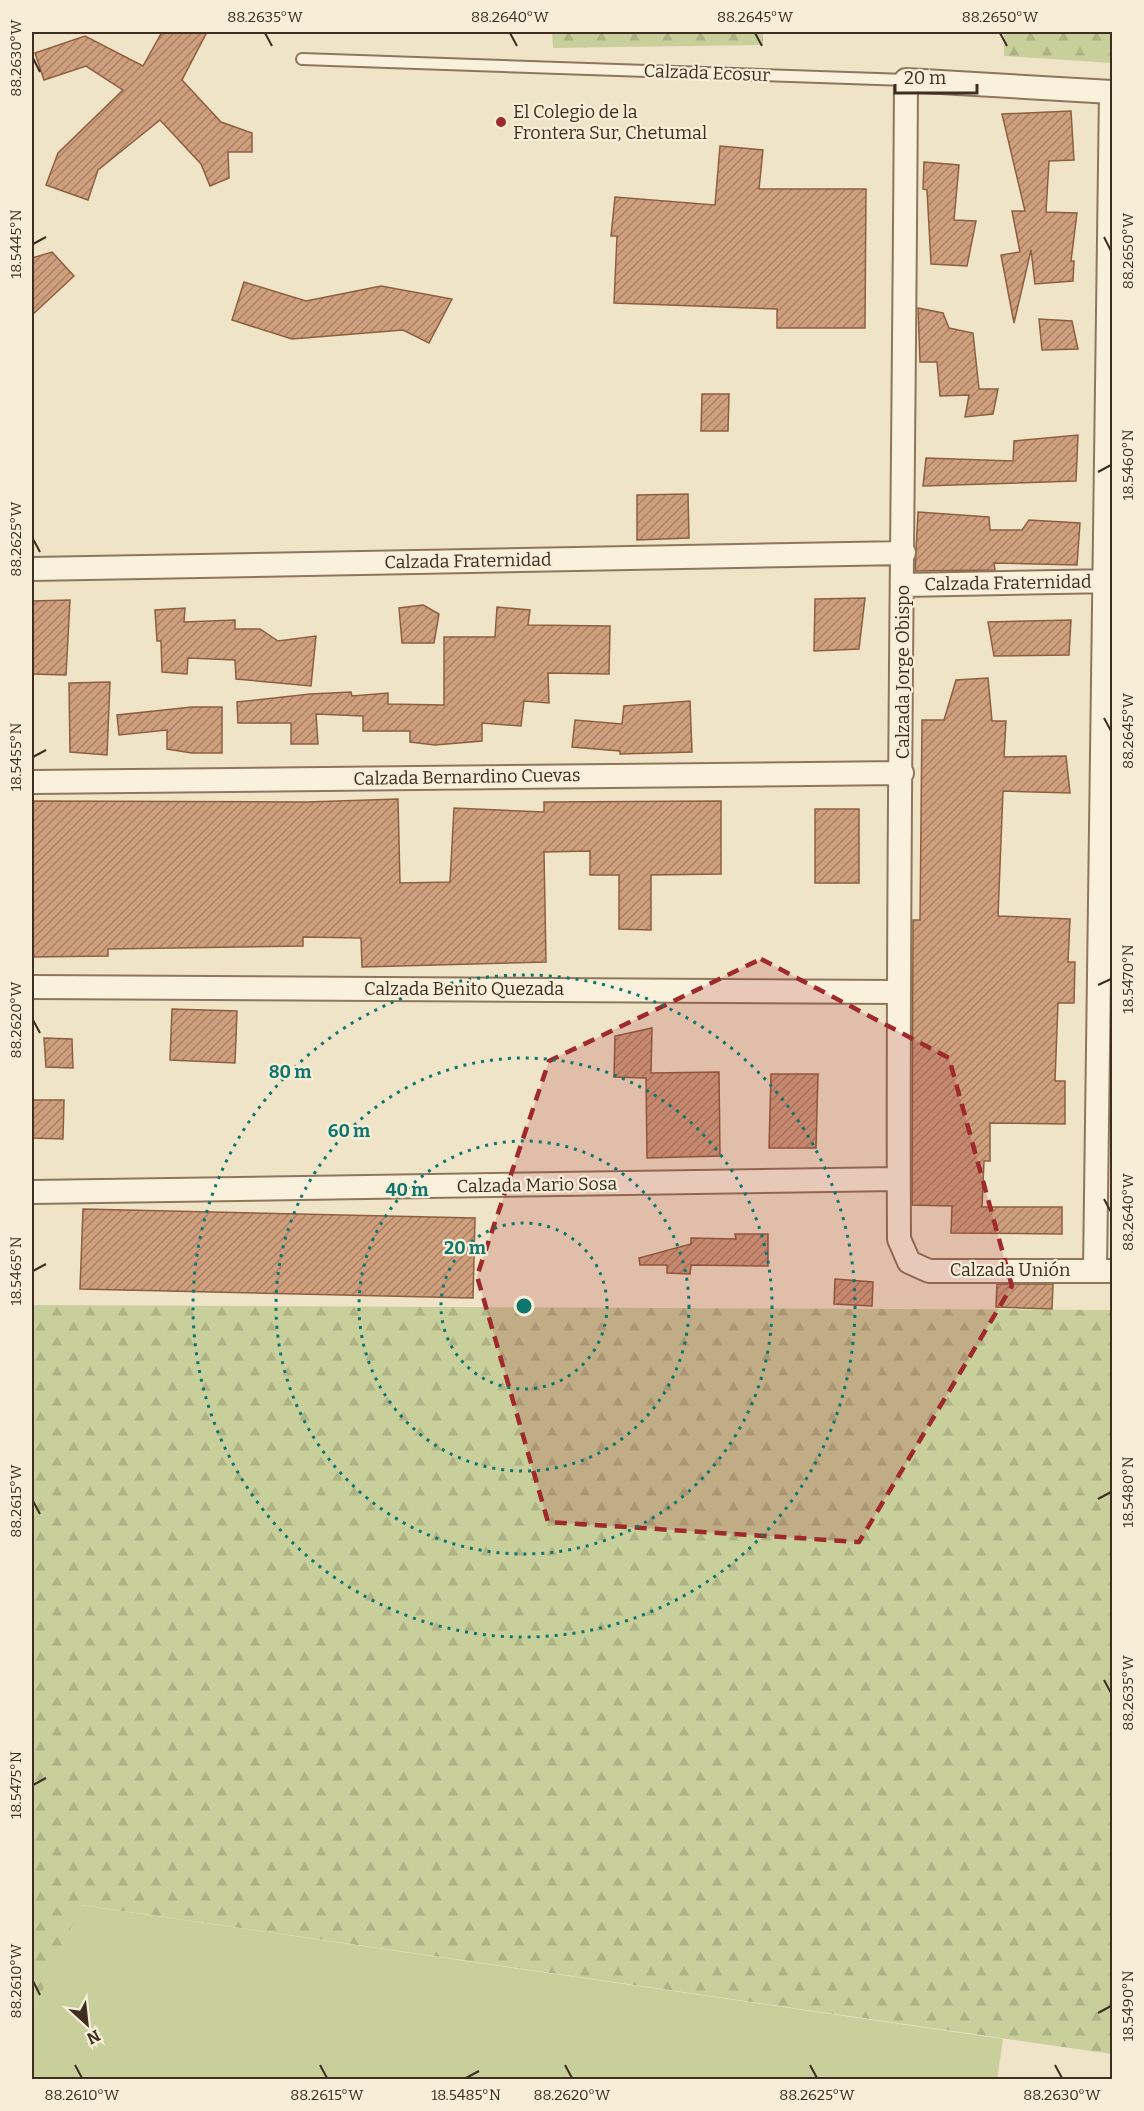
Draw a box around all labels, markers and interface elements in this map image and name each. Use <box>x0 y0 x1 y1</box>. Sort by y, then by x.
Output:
text: 88.2635°W <box>227 8 303 26</box>
text: 88.2640°W <box>471 8 550 26</box>
text: 88.2645°W <box>717 8 794 26</box>
text: 88.2650°W <box>962 8 1039 26</box>
text: 88.2630°W <box>7 19 25 97</box>
scale bar <box>895 57 978 95</box>
street label: Calzada Ecosur <box>643 60 771 86</box>
text: 20 m <box>904 67 946 89</box>
place label: El Colegio de la Frontera Sur, Chetumal <box>513 101 707 144</box>
marker: El Colegio de la Frontera Sur, Chetumal <box>494 115 508 129</box>
text: 18.5445°N <box>7 209 25 279</box>
text: 88.2650°W <box>1119 212 1137 289</box>
text: 18.5460°N <box>1119 429 1137 501</box>
text: 88.2625°W <box>7 501 25 577</box>
street label: Calzada Fraternidad <box>384 549 552 573</box>
street label: Calzada Fraternidad <box>924 571 1092 595</box>
street label: Calzada Jorge Obispo <box>892 585 914 759</box>
text: 88.2645°W <box>1119 692 1137 769</box>
text: 18.5455°N <box>7 723 25 791</box>
street label: Calzada Bernardino Cuevas <box>353 764 581 790</box>
text: 18.5470°N <box>1119 944 1137 1014</box>
street label: Calzada Benito Quezada <box>364 978 564 1000</box>
text: 88.2620°W <box>7 981 25 1058</box>
text: 80 m <box>269 1061 311 1083</box>
text: 60 m <box>328 1120 370 1142</box>
text: 88.2640°W <box>1119 1172 1137 1251</box>
street label: Calzada Mario Sosa <box>457 1173 618 1197</box>
text: 40 m <box>386 1179 428 1201</box>
text: 18.5465°N <box>7 1236 25 1306</box>
text: 20 m <box>444 1237 486 1259</box>
street label: Calzada Unión <box>950 1259 1071 1281</box>
centre of rings <box>514 1296 534 1316</box>
text: 18.5480°N <box>1119 1456 1137 1528</box>
text: 88.2615°W <box>7 1464 25 1538</box>
text: 88.2635°W <box>1119 1655 1137 1731</box>
text: 18.5475°N <box>7 1751 25 1819</box>
text: 88.2610°W <box>7 1943 25 2018</box>
text: 18.5490°N <box>1119 1970 1137 2042</box>
north arrow <box>57 1994 117 2054</box>
text: N <box>84 2026 103 2048</box>
text: 88.2610°W <box>45 2086 120 2104</box>
text: 88.2615°W <box>290 2086 364 2104</box>
text: 18.5485°N <box>431 2086 501 2104</box>
text: 88.2620°W <box>534 2086 611 2104</box>
text: 88.2625°W <box>779 2086 855 2104</box>
text: 88.2630°W <box>1023 2086 1101 2104</box>

